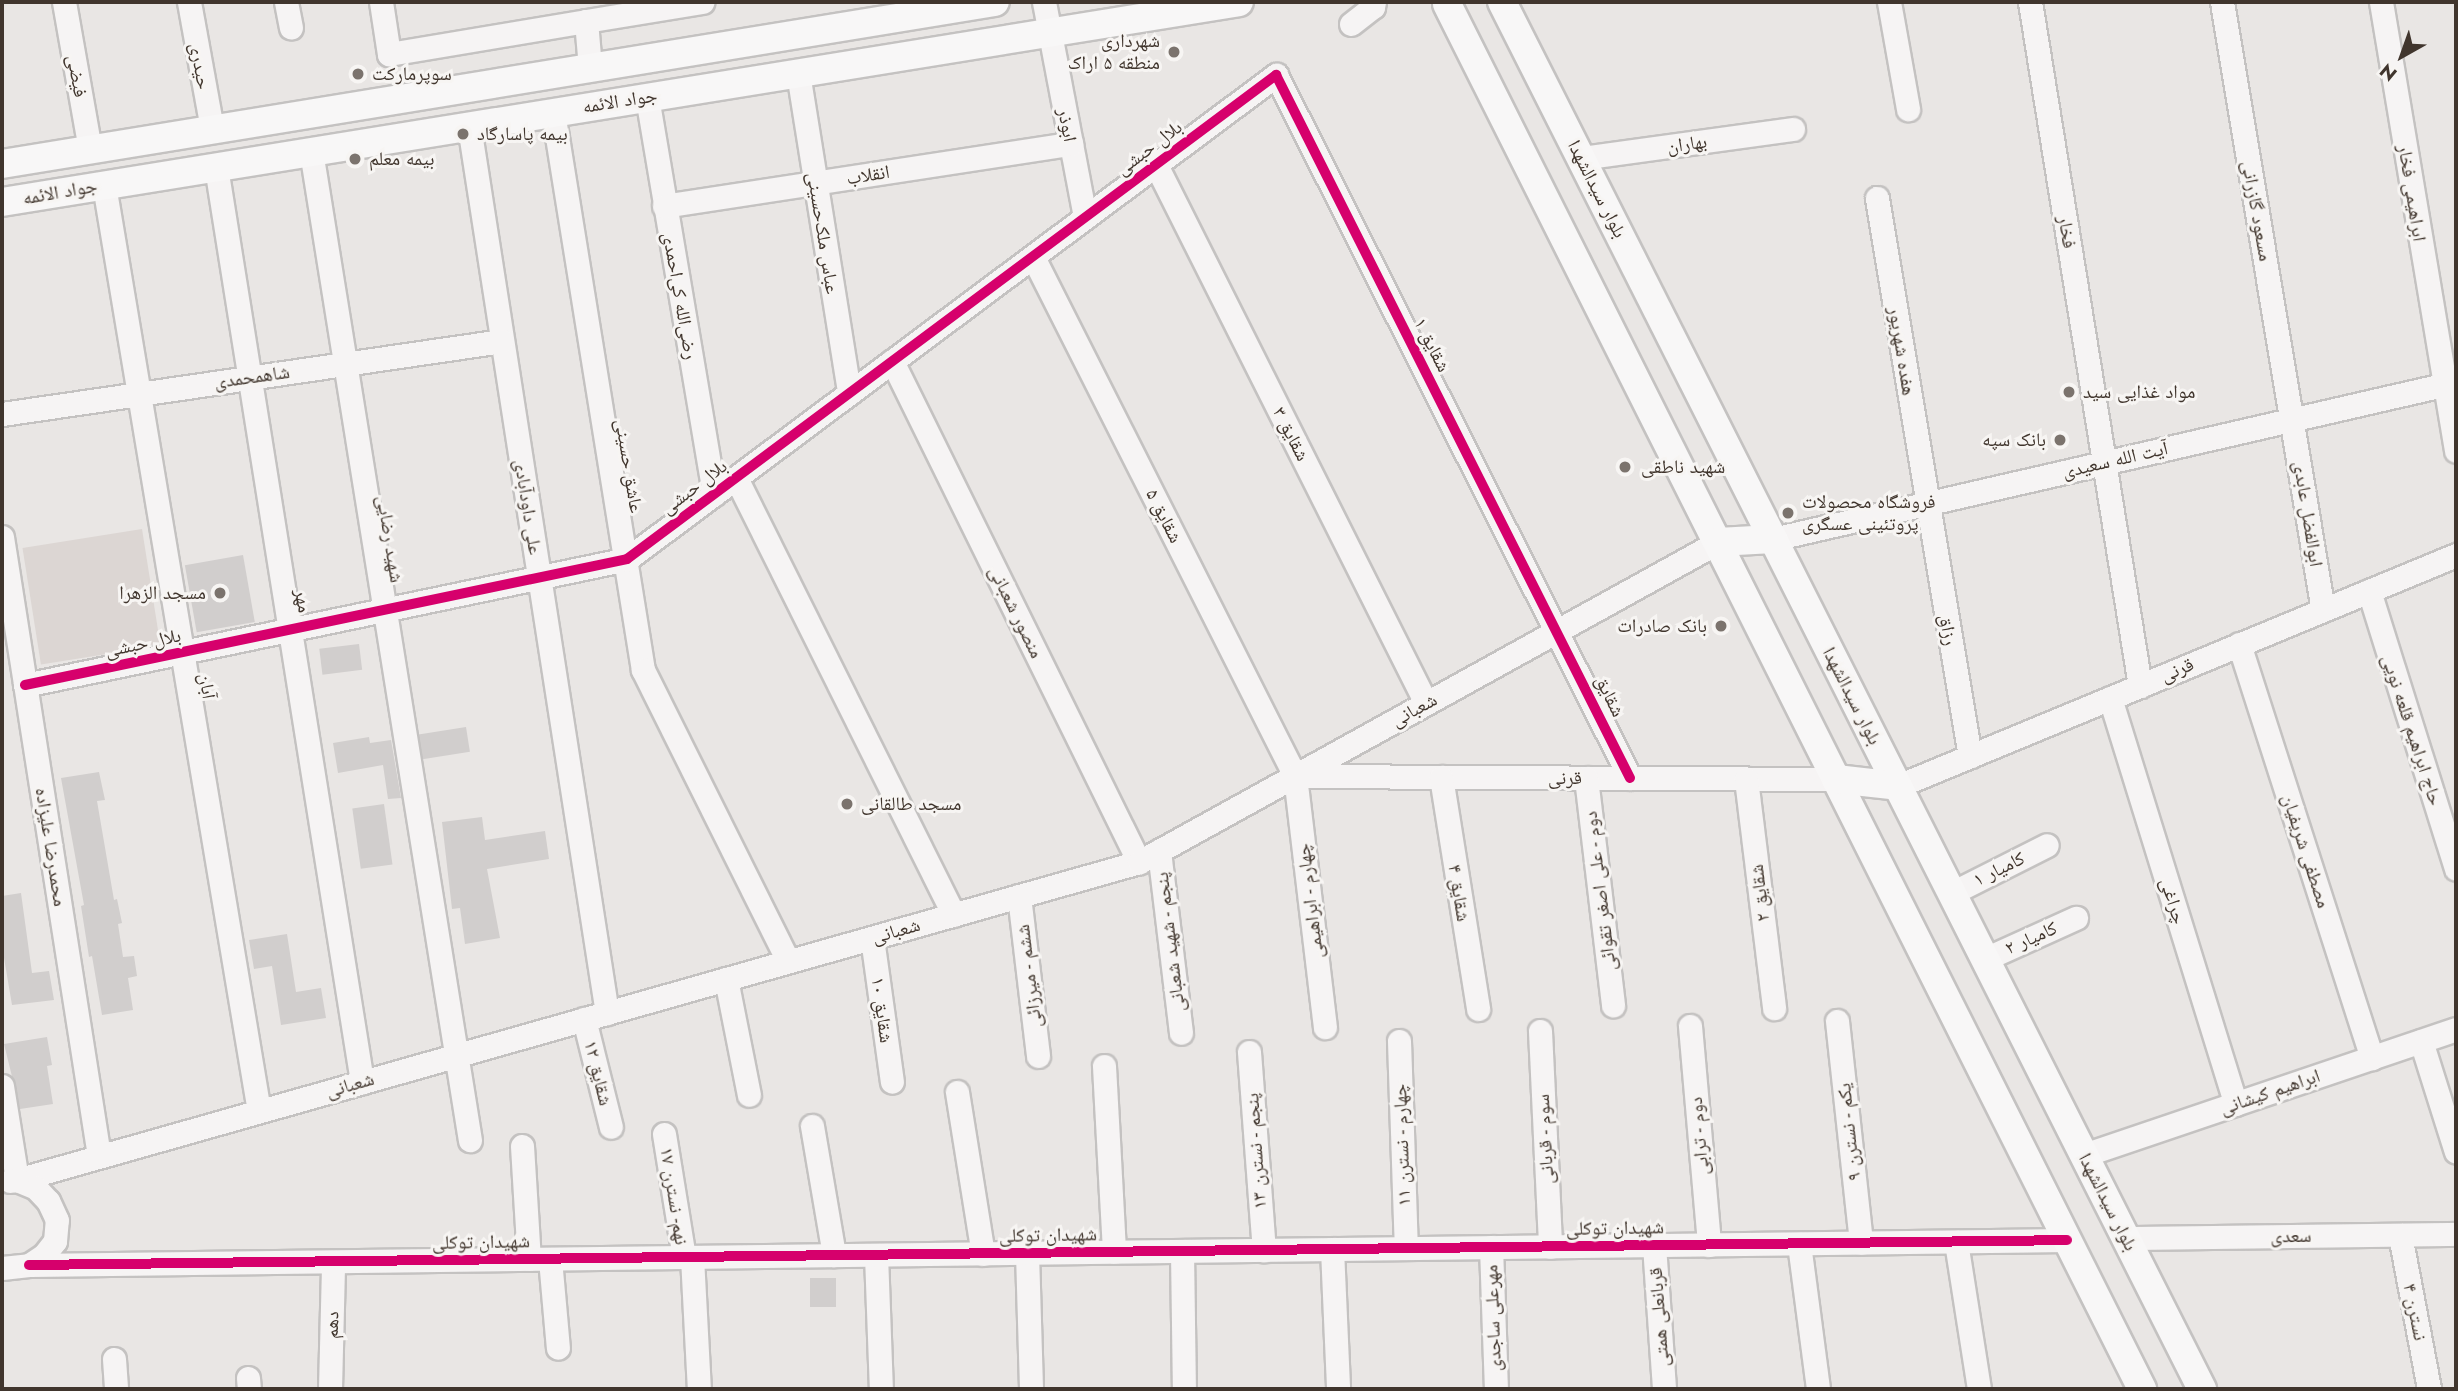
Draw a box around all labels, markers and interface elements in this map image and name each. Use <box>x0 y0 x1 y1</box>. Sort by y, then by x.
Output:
north arrow <box>2367 21 2437 91</box>
place label: شهرداری منطقه ۵ اراک <box>1068 30 1160 74</box>
street label: حیدری <box>185 41 215 91</box>
marker: شهرداری منطقه ۵ اراک <box>1166 44 1182 60</box>
street label: فیضی <box>62 53 92 99</box>
text: N <box>2374 57 2403 88</box>
place label: سوپرمارکت <box>372 63 452 85</box>
marker: سوپرمارکت <box>350 66 366 82</box>
street label: جواد الائمه <box>581 84 659 118</box>
street label: ابوذر <box>1053 106 1081 144</box>
street label: بلال حبشی <box>1111 116 1187 180</box>
place label: بیمه پاسارگاد <box>477 123 568 145</box>
marker: بیمه پاسارگاد <box>455 126 471 142</box>
street label: بهاران <box>1665 130 1709 158</box>
street label: بلوار سیدالشهدا <box>1563 136 1631 242</box>
street label: ابراهیمی فخار <box>2393 143 2431 243</box>
place label: بیمه معلم <box>369 148 434 170</box>
marker: بیمه معلم <box>347 151 363 167</box>
street label: مسعود گازرانی <box>2237 159 2277 263</box>
street label: انقلاب <box>845 160 891 190</box>
street label: عباس ملک‌حسینی <box>802 170 844 296</box>
street label: جواد الائمه <box>21 174 99 210</box>
street label: فخار <box>2053 214 2081 250</box>
street label: رضی‌الله کی‌احمدی <box>658 231 702 361</box>
street label: هفده شهریور <box>1884 305 1920 397</box>
street label: شقایق ۱ <box>1409 314 1455 376</box>
street label: شاهمحمدی <box>213 360 291 394</box>
place label: مواد غذایی سید <box>2083 381 2195 403</box>
marker: مواد غذایی سید <box>2061 384 2077 400</box>
street label: شقایق ۳ <box>1268 403 1314 465</box>
street label: عاشق حسینی <box>610 417 648 515</box>
place label: بانک سپه <box>1982 429 2046 451</box>
marker: بانک سپه <box>2052 432 2068 448</box>
street label: آیت الله سعیدی <box>2060 437 2170 483</box>
street label: بلال حبشی <box>656 455 732 519</box>
place label: شهید ناطقی <box>1641 456 1725 478</box>
marker: شهید ناطقی <box>1615 457 1635 477</box>
street label: علی داودآبادی <box>509 458 547 556</box>
street label: ابوالفضل عابدی <box>2288 460 2328 568</box>
street label: شقایق ۵ <box>1141 485 1187 547</box>
place label: فروشگاه محصولات پروتئینی عسگری <box>1802 491 1936 535</box>
street label: شهید رضایی <box>372 494 408 584</box>
marker: فروشگاه محصولات پروتئینی عسگری <box>1780 505 1796 521</box>
street label: منصور شعبانی <box>984 562 1048 662</box>
place label: مسجد الزهرا <box>119 582 206 604</box>
marker: مسجد الزهرا <box>212 585 228 601</box>
street label: مهر <box>290 588 316 614</box>
street label: رزاق <box>1934 613 1962 647</box>
place label: بانک صادرات <box>1617 615 1707 637</box>
marker: بانک صادرات <box>1713 618 1729 634</box>
street label: بلال حبشی <box>103 624 183 662</box>
street label: بلوار سیدالشهدا <box>1818 643 1886 749</box>
street label: حاج ابراهیم قلعه نویی <box>2377 652 2447 808</box>
street label: قرنی <box>2157 653 2197 687</box>
street label: آبان <box>194 672 220 700</box>
street label: شقایق <box>1590 672 1630 720</box>
street label: شعبانی <box>1387 688 1441 732</box>
street label: قرنی <box>1548 767 1582 789</box>
street label: محمدرضا علیزاده <box>30 786 72 908</box>
street label: مصطفی شریفیان <box>2277 791 2335 911</box>
place label: مسجد طالقانی <box>861 793 961 815</box>
marker: مسجد طالقانی <box>839 796 855 812</box>
street label: دوم - علی اصغر تقوائی <box>1579 810 1621 972</box>
street label: چهارم - ابراهیمی <box>1292 842 1328 960</box>
street label: کامیار ۱ <box>1969 847 2029 891</box>
street label: شقایق ۴ <box>1443 863 1475 923</box>
street label: شقایق ۲ <box>1745 863 1775 923</box>
street label: پنجم - شهید شعبانی <box>1150 871 1190 1013</box>
street label: چراغی <box>2155 875 2191 927</box>
street label: شعبانی <box>869 913 923 949</box>
street label: کامیار ۲ <box>2001 916 2061 960</box>
street label: ششم - میرزائی <box>1011 923 1047 1029</box>
street label: شقایق ۱۰ <box>866 976 898 1044</box>
street label: شقایق ۱۲ <box>579 1038 617 1108</box>
street label: ابراهیم کیشانی <box>2217 1064 2323 1120</box>
street label: شعبانی <box>323 1067 377 1103</box>
street label: یکم - نسترن ۹ <box>1833 1082 1865 1182</box>
street label: چهارم - نسترن ۱۱ <box>1388 1083 1416 1207</box>
street label: پنجم - نسترن ۱۳ <box>1241 1092 1271 1210</box>
street label: سوم - قربانی <box>1531 1093 1559 1185</box>
street label: دوم - ترابی <box>1684 1096 1714 1176</box>
street label: نهم- نسترن ۱۷ <box>655 1146 693 1246</box>
street label: بلوار سیدالشهدا <box>2074 1149 2142 1255</box>
street label: شهیدان توکلی <box>1566 1216 1664 1240</box>
street label: شهیدان توکلی <box>999 1223 1097 1247</box>
street label: سعدی <box>2270 1224 2312 1248</box>
street label: شهیدان توکلی <box>432 1230 530 1254</box>
street label: مهرعلی ساجدی <box>1480 1264 1506 1372</box>
street label: قربانعلی همتی <box>1644 1267 1674 1367</box>
street label: نسترن ۴ <box>2398 1282 2432 1342</box>
street label: دهم <box>320 1311 344 1339</box>

